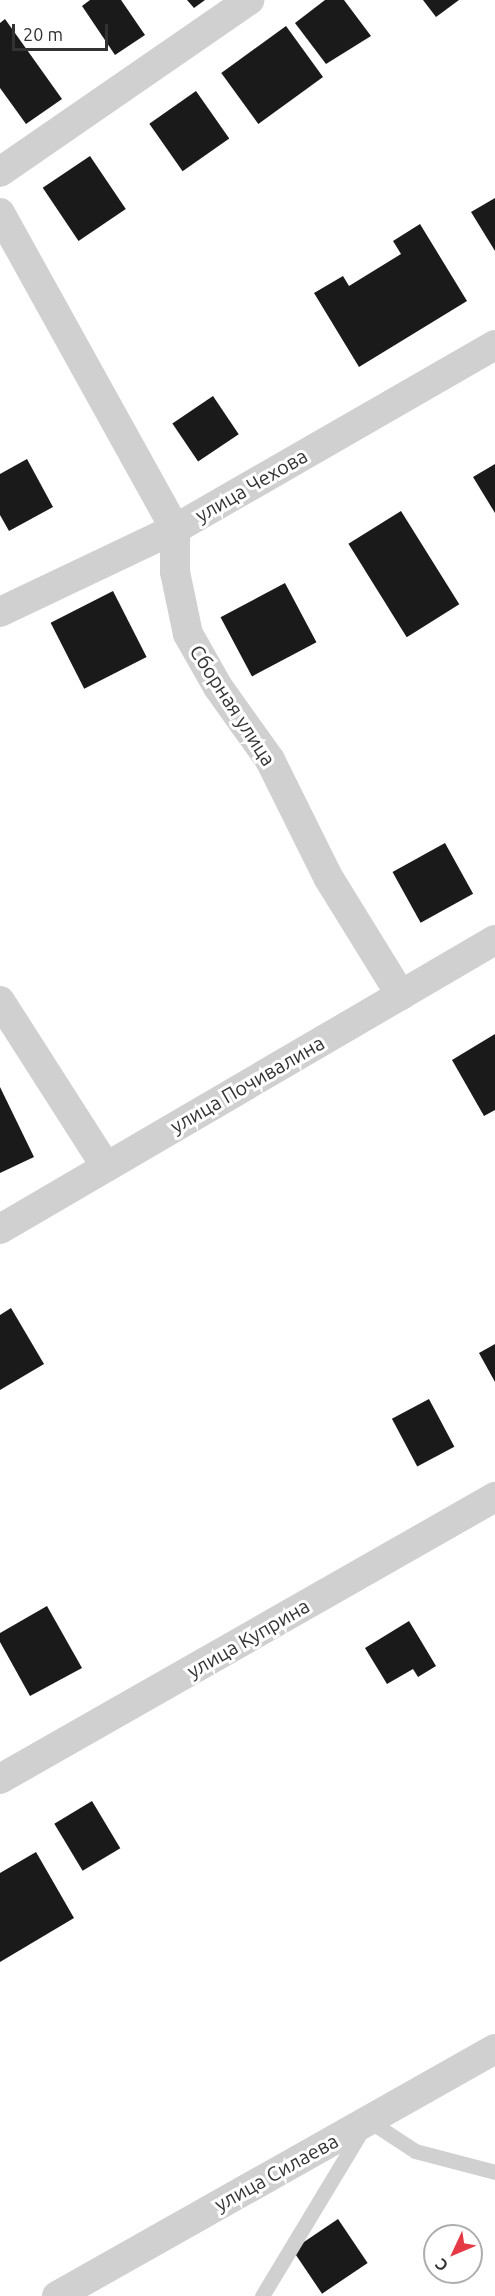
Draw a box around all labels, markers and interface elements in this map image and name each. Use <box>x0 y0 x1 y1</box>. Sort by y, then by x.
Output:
scale bar <box>15 12 111 50</box>
text: 20 m <box>23 24 63 44</box>
street label: улица Чехова <box>191 443 311 527</box>
street label: Сборная улица <box>185 640 281 770</box>
street label: улица Почивалина <box>166 1030 328 1138</box>
street label: улица Куприна <box>183 1593 313 1683</box>
street label: улица Силаева <box>210 2128 342 2216</box>
north arrow <box>423 2224 483 2284</box>
text: С <box>431 2255 452 2275</box>

